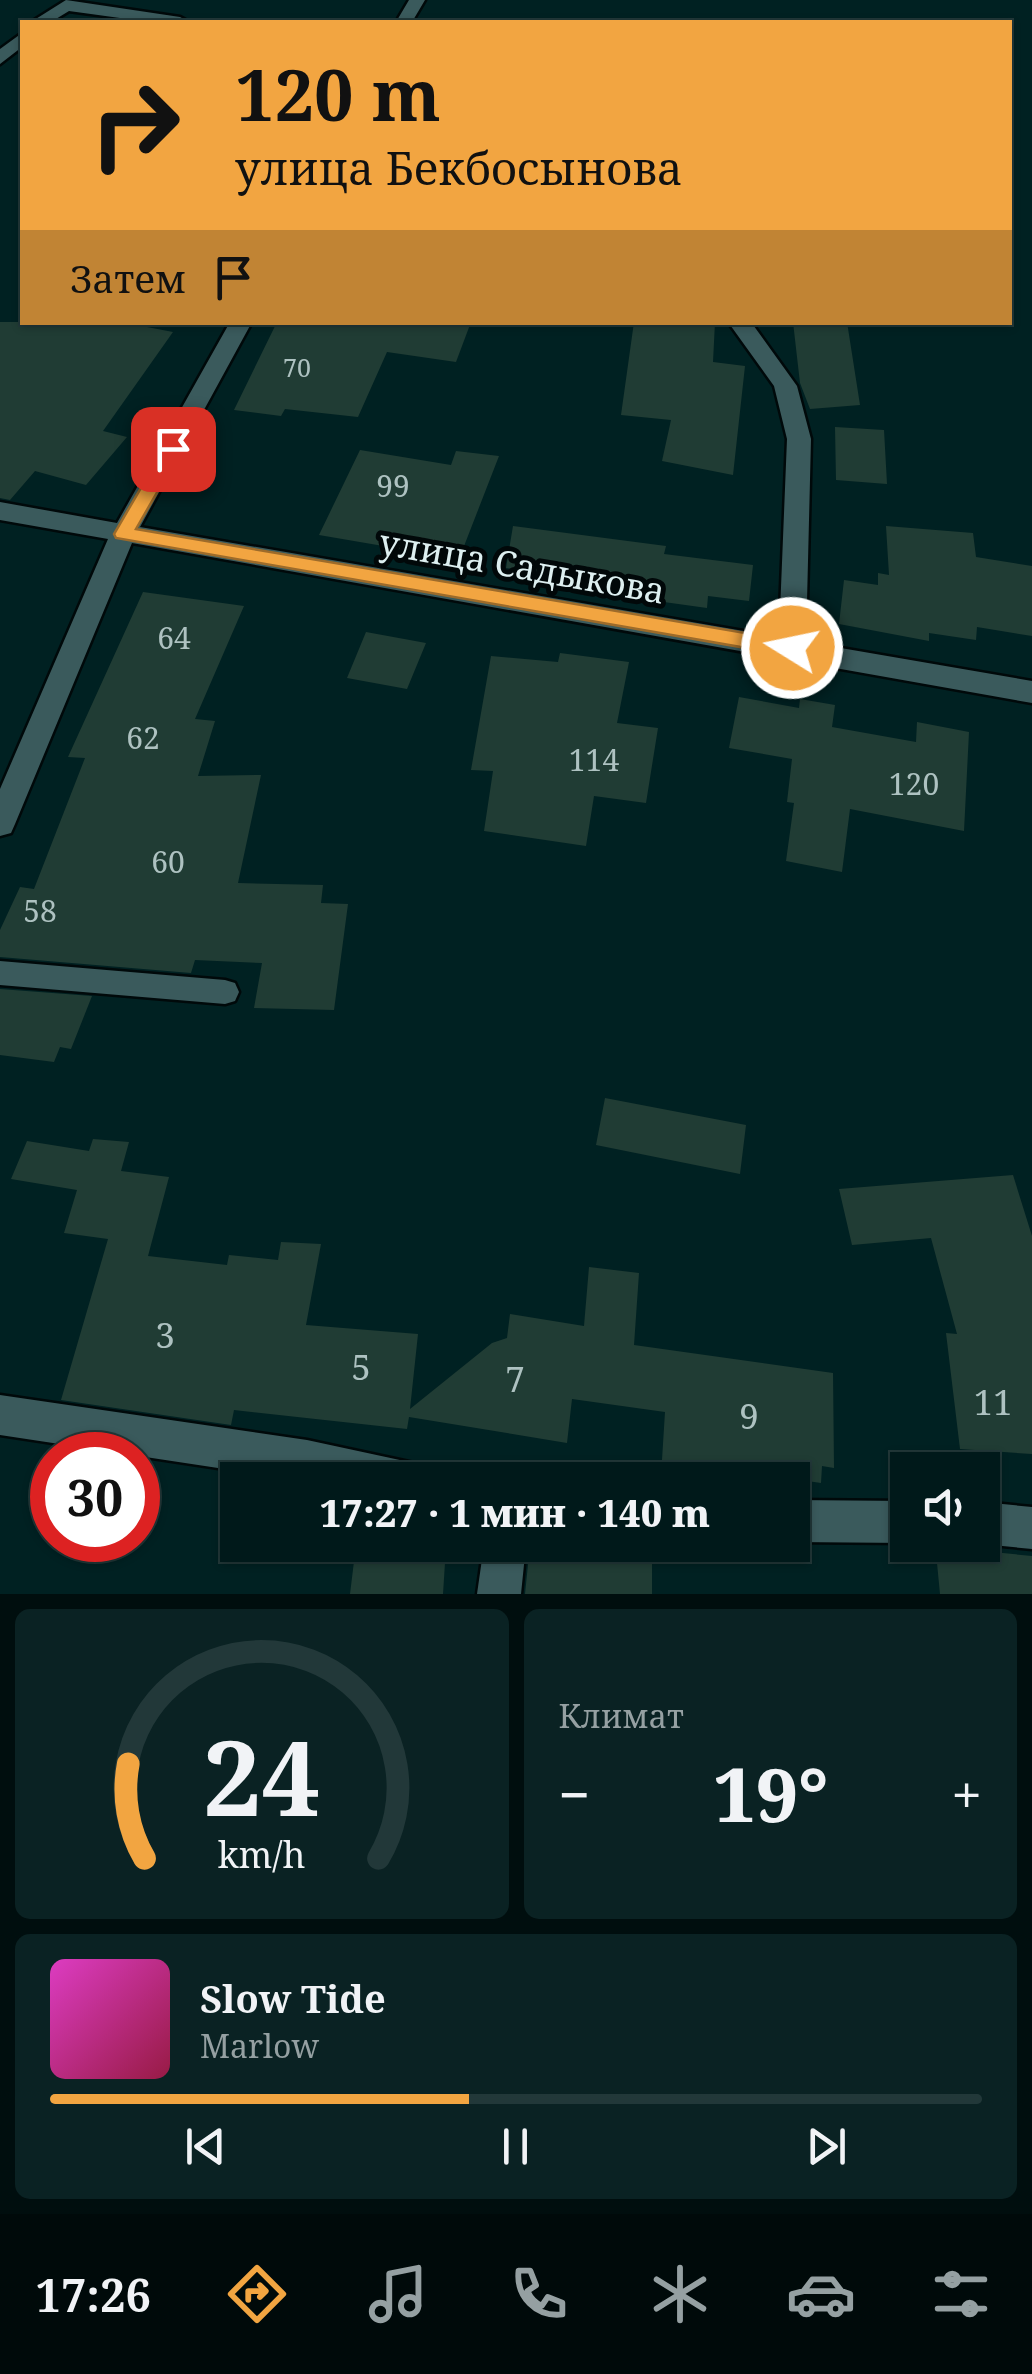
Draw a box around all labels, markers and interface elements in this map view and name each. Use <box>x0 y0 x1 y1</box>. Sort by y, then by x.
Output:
text: 120 m <box>235 46 441 142</box>
icon: right <box>70 60 200 190</box>
text: улица Бекбосынова <box>235 137 683 198</box>
icon: arrive <box>206 250 261 305</box>
text: Затем <box>70 252 186 304</box>
house number: 70 <box>283 350 311 384</box>
pin <box>131 407 216 492</box>
icon: arrive <box>146 422 201 477</box>
house number: 99 <box>376 465 410 506</box>
street label: улица Садыкова <box>376 517 669 614</box>
position arrow <box>740 596 844 700</box>
house number: 64 <box>157 617 191 658</box>
house number: 62 <box>126 717 160 758</box>
house number: 114 <box>569 739 619 780</box>
house number: 120 <box>889 763 939 804</box>
house number: 60 <box>151 841 185 882</box>
house number: 58 <box>23 890 57 931</box>
house number: 3 <box>155 1311 175 1358</box>
house number: 5 <box>351 1343 371 1390</box>
house number: 7 <box>505 1355 525 1402</box>
house number: 11 <box>973 1378 1013 1425</box>
house number: 9 <box>739 1392 759 1439</box>
speed limit sign: 30 <box>30 1432 160 1562</box>
map controls <box>890 1452 1000 1562</box>
button: sound <box>890 1452 1000 1562</box>
text: 17:27 · 1 мин · 140 m <box>320 1486 710 1538</box>
text: Климат <box>559 1694 684 1737</box>
text: 24 <box>203 1705 321 1846</box>
text: 19° <box>713 1742 828 1844</box>
text: − <box>559 1756 590 1831</box>
text: + <box>951 1756 982 1831</box>
text: km/h <box>218 1830 306 1878</box>
text: Slow Tide <box>200 1972 386 2024</box>
text: Marlow <box>200 2024 319 2067</box>
icon: previous <box>178 2119 233 2174</box>
icon: pause <box>488 2119 543 2174</box>
icon: next <box>799 2119 854 2174</box>
icon: directions <box>222 2259 292 2329</box>
icon: music <box>363 2259 433 2329</box>
icon: phone <box>504 2259 574 2329</box>
icon: climate <box>645 2259 715 2329</box>
icon: car <box>786 2259 856 2329</box>
icon: filters <box>926 2259 996 2329</box>
text: 17:26 <box>35 2264 151 2325</box>

